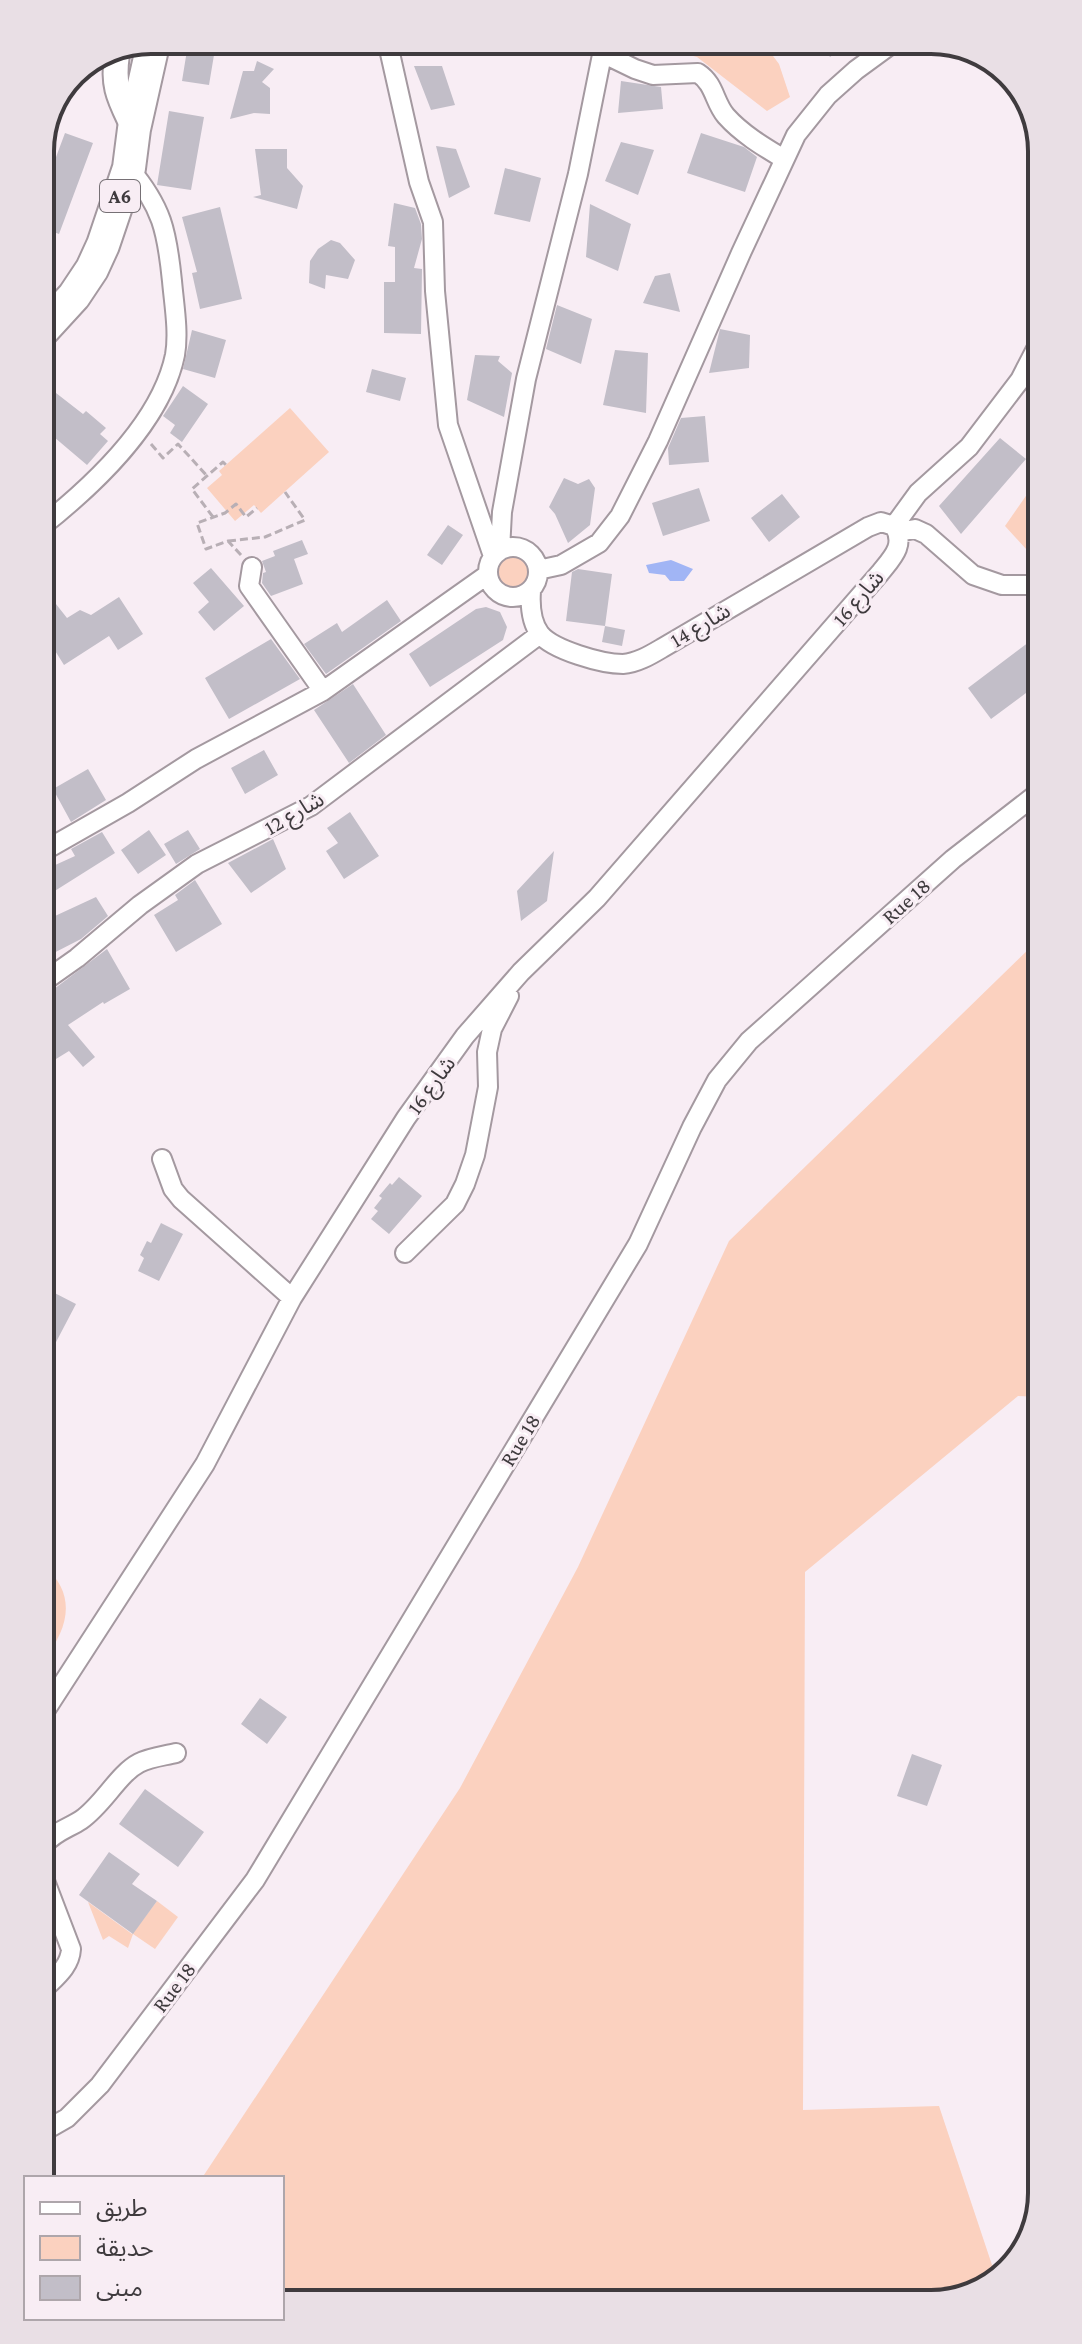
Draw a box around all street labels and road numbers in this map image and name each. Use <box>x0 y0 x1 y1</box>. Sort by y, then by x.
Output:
road number: A6 <box>100 180 140 212</box>
street label: شارع 16 <box>827 565 892 634</box>
street label: شارع 14 <box>665 597 737 656</box>
street label: شارع 12 <box>260 786 330 843</box>
street label: Rue 18 <box>877 873 935 929</box>
street label: شارع 16 <box>402 1051 464 1121</box>
street label: Rue 18 <box>495 1409 545 1471</box>
street label: Rue 18 <box>147 1957 201 2017</box>

